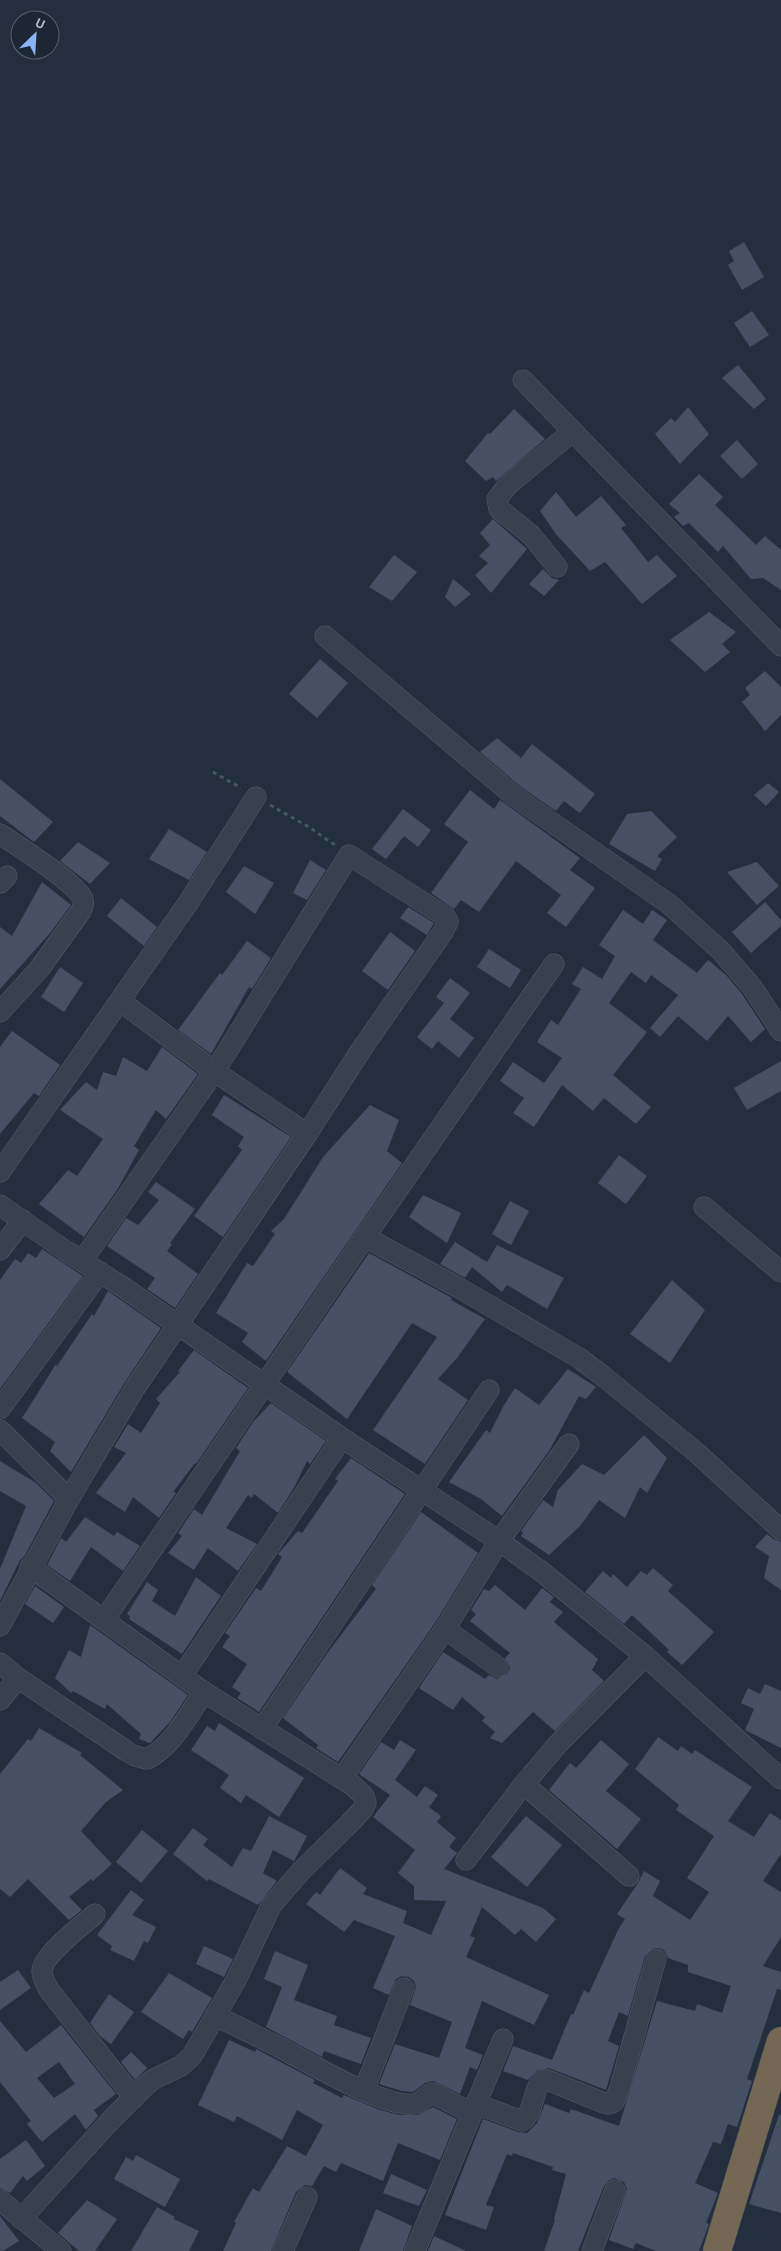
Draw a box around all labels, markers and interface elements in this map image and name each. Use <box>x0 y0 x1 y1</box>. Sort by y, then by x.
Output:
north arrow <box>10 10 60 60</box>
text: U <box>33 16 47 32</box>

